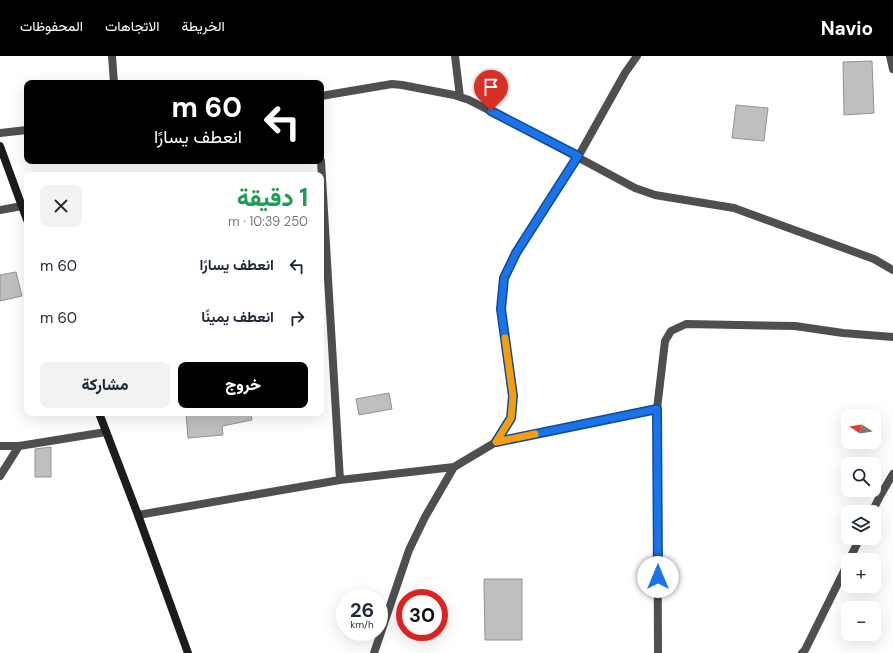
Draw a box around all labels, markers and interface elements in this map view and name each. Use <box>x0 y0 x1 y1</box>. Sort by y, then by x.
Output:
text: Navio <box>821 16 873 41</box>
text: المحفوظات <box>20 17 83 35</box>
text: الاتجاهات <box>105 17 159 35</box>
text: الخريطة <box>181 17 225 35</box>
pin <box>474 70 508 111</box>
icon: arrive <box>480 76 502 98</box>
text: 60 m <box>172 89 242 126</box>
icon: left <box>256 96 308 148</box>
text: انعطف يسارًا <box>154 125 242 149</box>
text: 1 دقيقة <box>237 182 308 213</box>
button: close <box>40 185 82 227</box>
text: 250 m · 10:39 <box>228 213 308 230</box>
text: انعطف يسارًا <box>199 255 274 275</box>
icon: left <box>286 255 308 277</box>
text: 60 m <box>40 256 77 276</box>
text: انعطف يمينًا <box>201 307 274 327</box>
icon: right <box>286 307 308 329</box>
text: 60 m <box>40 308 77 328</box>
button: مشاركة <box>40 362 170 408</box>
button: خروج <box>178 362 308 408</box>
north arrow <box>841 409 881 449</box>
map controls <box>841 409 881 641</box>
button: search <box>841 457 881 497</box>
button: layers <box>841 505 881 545</box>
button: + <box>841 553 881 593</box>
position arrow <box>637 556 679 598</box>
speed limit sign: 30 <box>396 589 448 641</box>
text: 26 <box>350 597 374 623</box>
button: − <box>841 601 881 641</box>
text: km/h <box>350 618 374 631</box>

